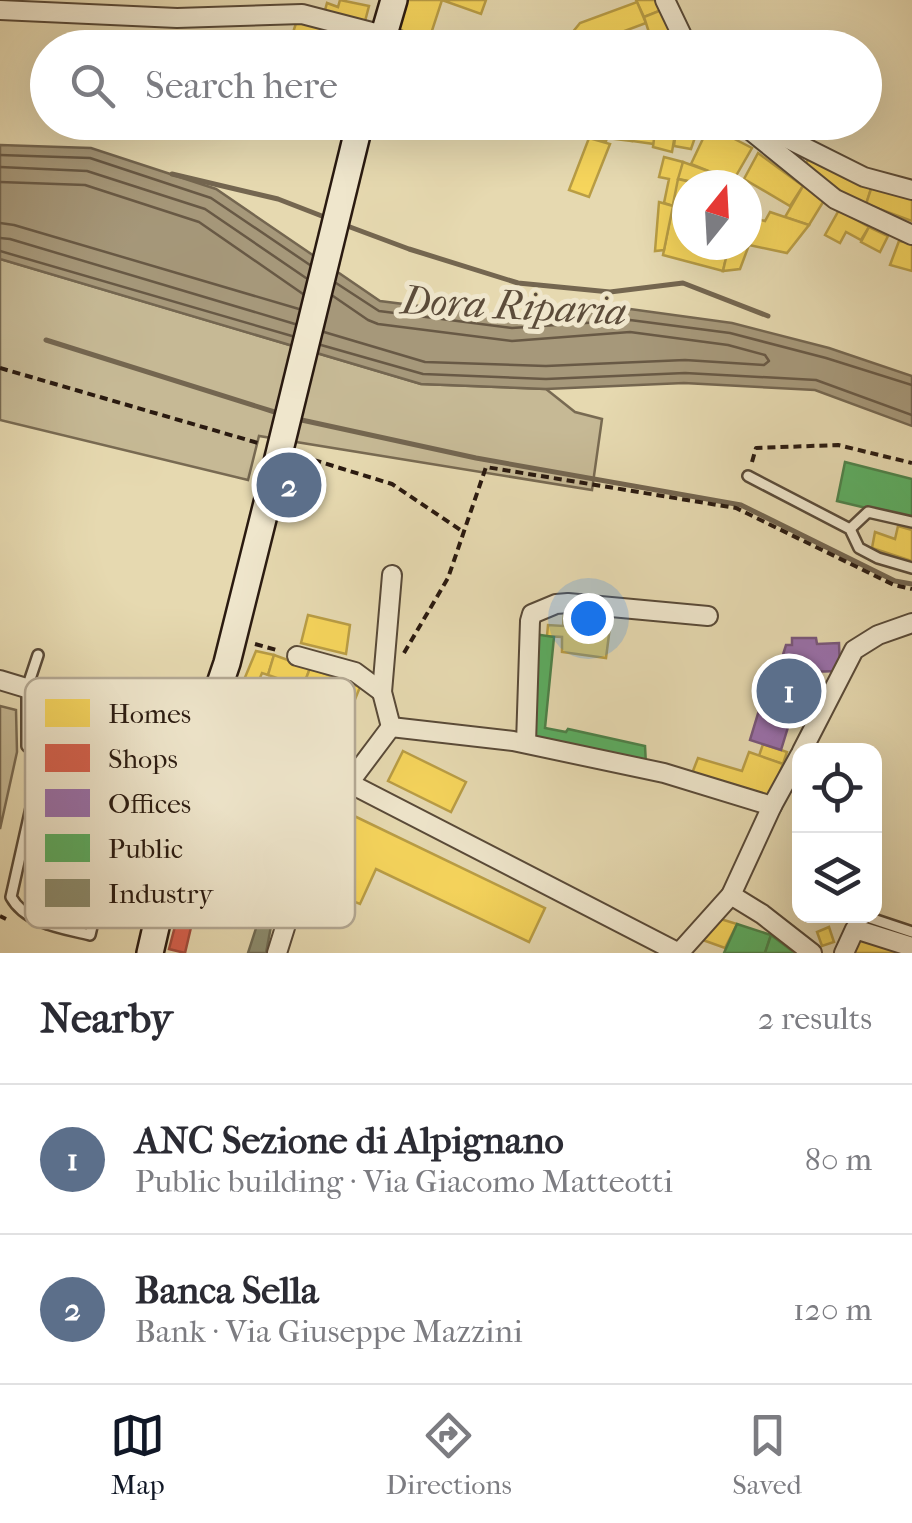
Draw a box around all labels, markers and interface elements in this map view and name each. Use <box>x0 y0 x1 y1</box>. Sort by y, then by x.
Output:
search box <box>30 30 882 140</box>
icon: search <box>65 58 120 113</box>
text: Search here <box>145 63 338 108</box>
north arrow <box>672 170 762 260</box>
water label: Dora Riparia <box>397 277 628 335</box>
pin: 2 <box>256 448 322 522</box>
your location <box>563 593 614 644</box>
pin: 1 <box>756 654 822 728</box>
legend <box>25 678 355 928</box>
text: Homes <box>108 697 191 730</box>
text: Shops <box>108 742 178 775</box>
map controls <box>792 743 882 923</box>
button: locate <box>792 743 882 833</box>
text: Offices <box>108 787 191 820</box>
text: Public <box>108 832 183 865</box>
button: layers <box>792 833 882 923</box>
text: Industry <box>108 877 214 910</box>
text: Nearby <box>40 994 172 1043</box>
text: 2 results <box>758 1000 872 1037</box>
text: ANC Sezione di Alpignano <box>135 1118 564 1163</box>
text: 1 <box>67 1141 78 1178</box>
text: 80 m <box>805 1141 872 1178</box>
text: Public building · Via Giacomo Matteotti <box>135 1163 673 1200</box>
text: Banca Sella <box>135 1268 319 1313</box>
text: 2 <box>64 1291 81 1328</box>
text: 120 m <box>793 1291 872 1328</box>
text: Bank · Via Giuseppe Mazzini <box>135 1313 523 1350</box>
tab: Map <box>110 1408 165 1501</box>
tab: Directions <box>386 1408 512 1501</box>
tab: Saved <box>732 1408 802 1501</box>

